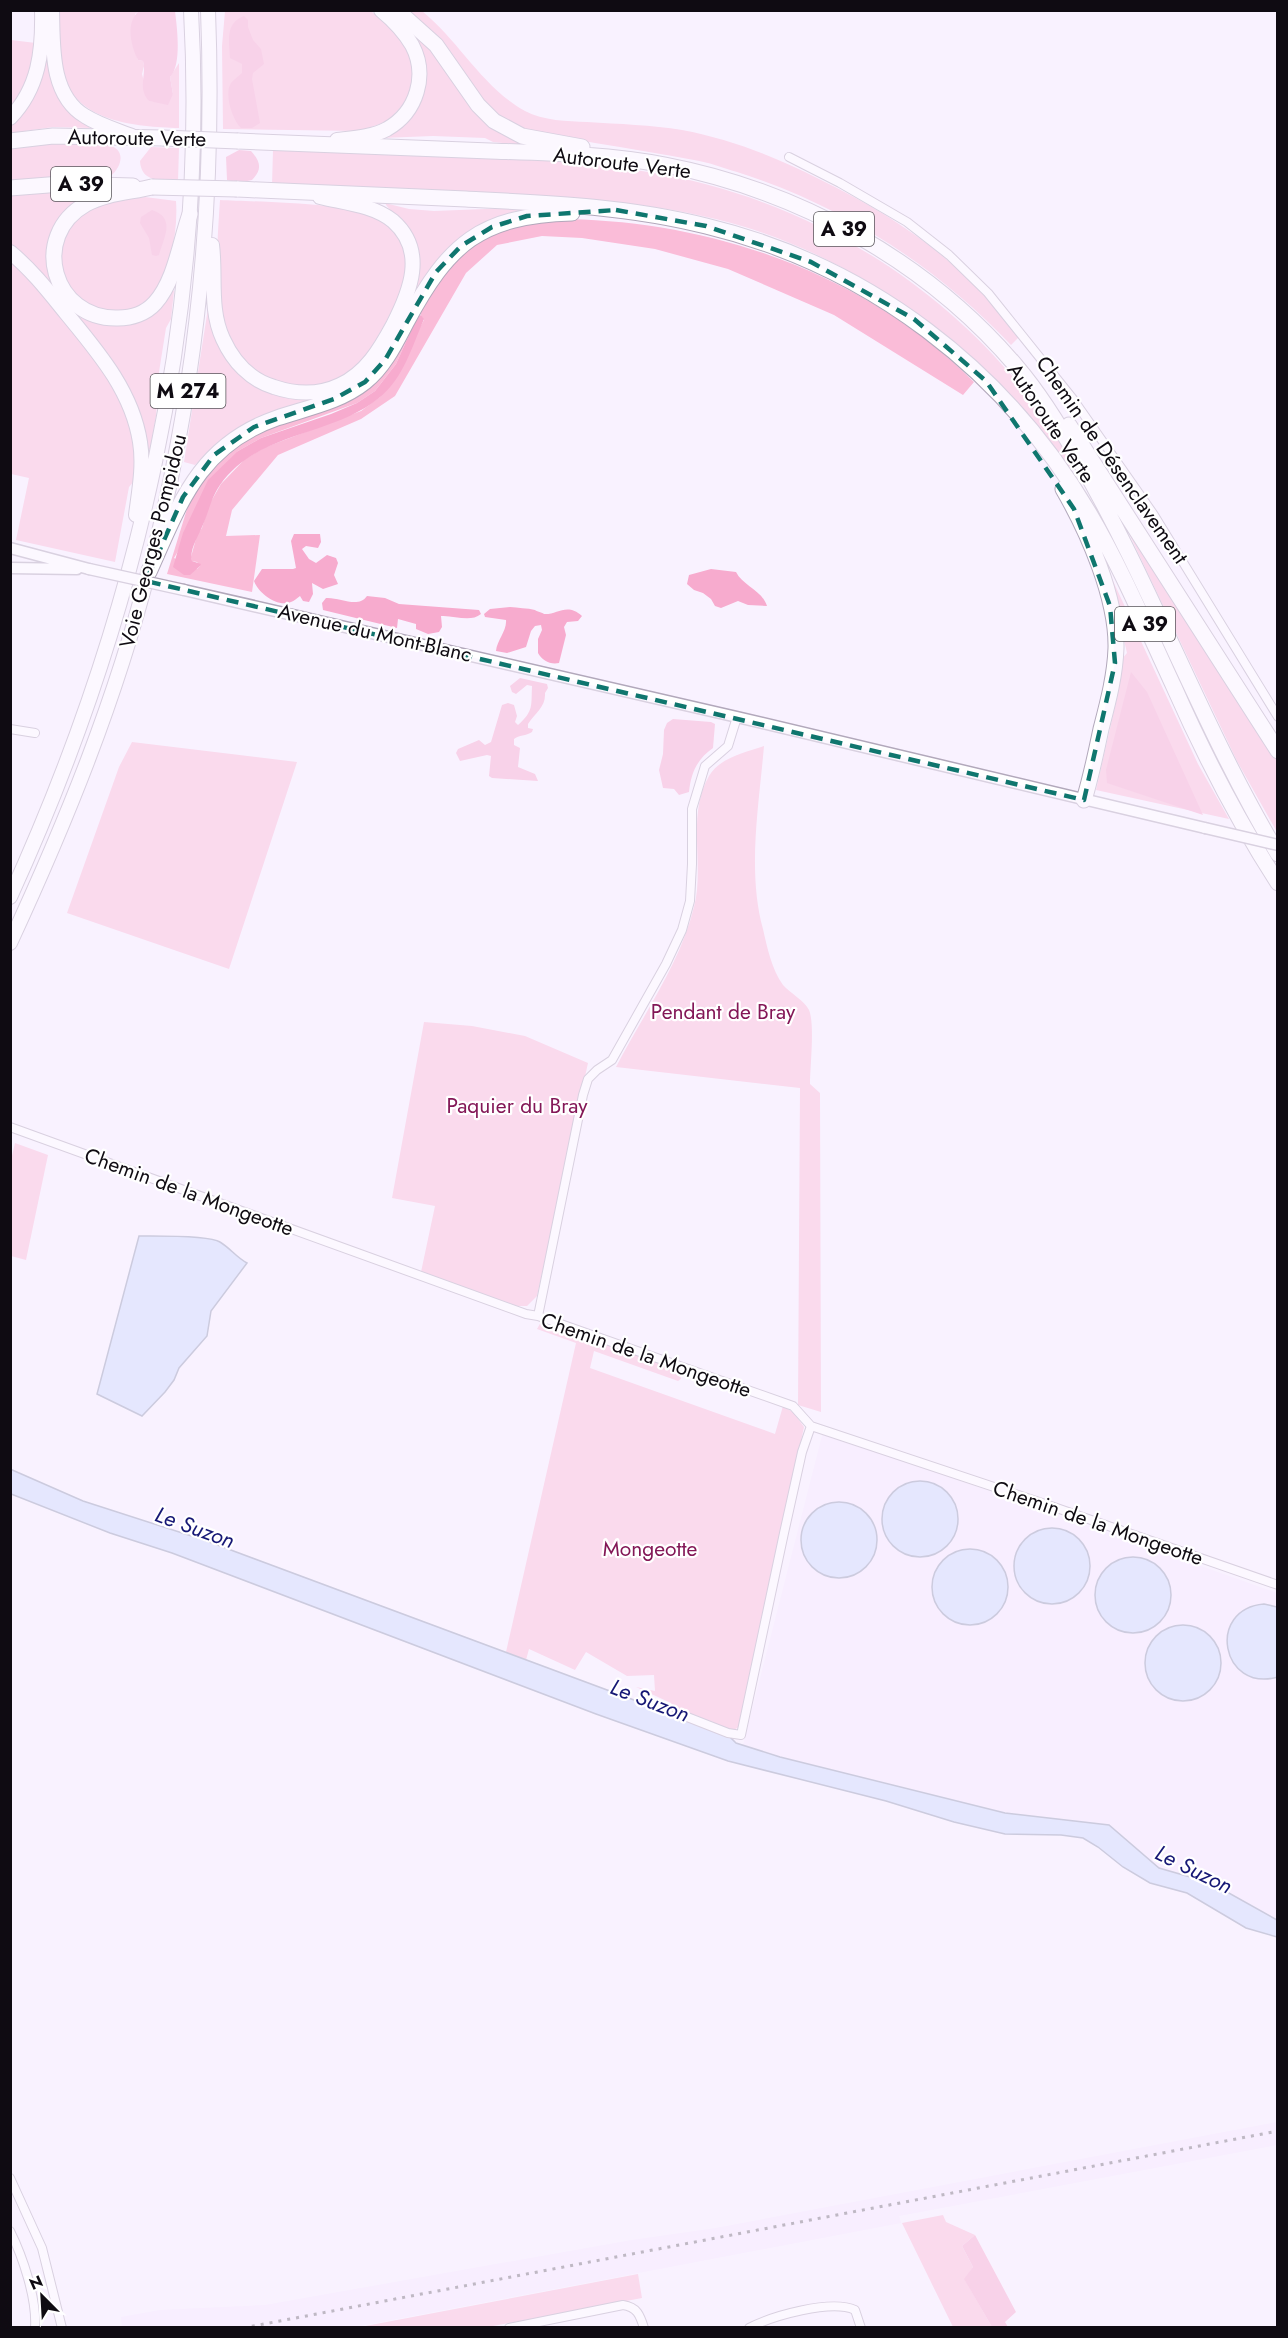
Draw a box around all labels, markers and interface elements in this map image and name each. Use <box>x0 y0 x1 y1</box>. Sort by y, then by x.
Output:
street label: Autoroute Verte <box>67 122 207 154</box>
street label: Autoroute Verte <box>551 140 693 186</box>
road number: A 39 <box>51 167 111 201</box>
road number: A 39 <box>814 212 874 246</box>
street label: Chemin de Désenclavement <box>1029 350 1195 570</box>
street label: Autoroute Verte <box>1000 357 1102 489</box>
road number: M 274 <box>150 374 225 408</box>
street label: Voie Georges Pompidou <box>112 431 194 651</box>
street label: Avenue du Mont-Blanc <box>275 596 475 670</box>
road number: A 39 <box>1115 607 1175 641</box>
park label: Pendant de Bray <box>651 997 796 1027</box>
park label: Paquier du Bray <box>446 1091 588 1121</box>
street label: Chemin de la Mongeotte <box>80 1140 298 1244</box>
street label: Chemin de la Mongeotte <box>537 1305 755 1405</box>
street label: Chemin de la Mongeotte <box>989 1473 1207 1573</box>
water label: Le Suzon <box>151 1498 239 1556</box>
park label: Mongeotte <box>603 1534 698 1564</box>
water label: Le Suzon <box>606 1670 694 1730</box>
water label: Le Suzon <box>1150 1837 1238 1901</box>
north arrow <box>12 2266 72 2326</box>
text: N <box>26 2270 47 2296</box>

